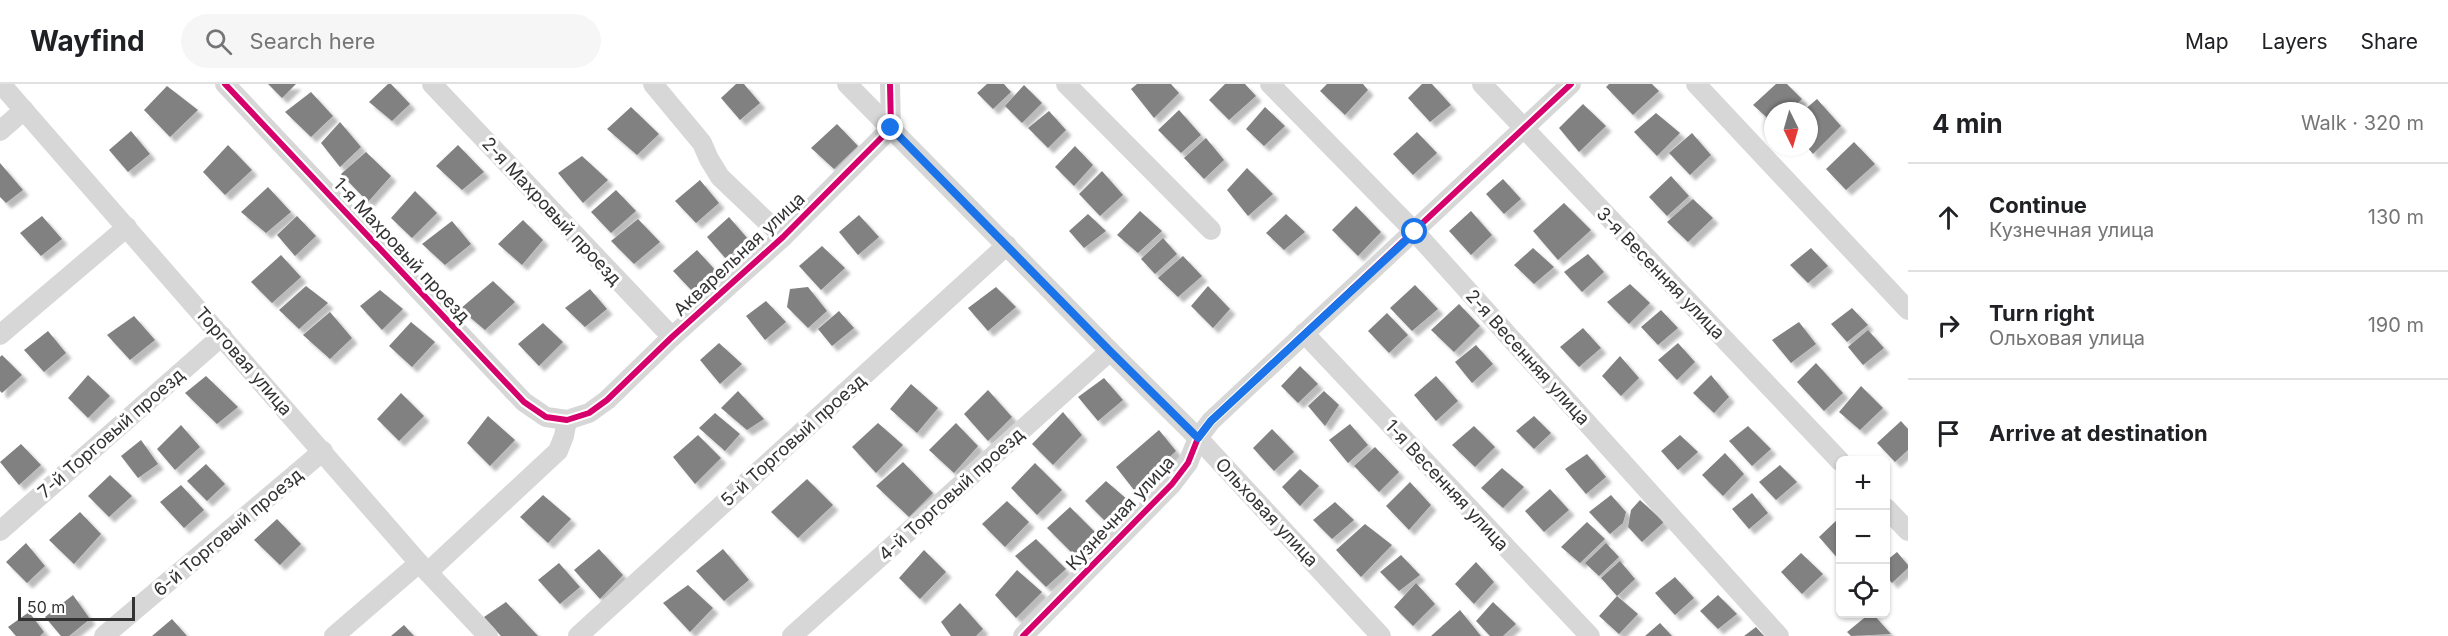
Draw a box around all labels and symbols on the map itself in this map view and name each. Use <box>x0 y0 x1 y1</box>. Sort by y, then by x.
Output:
north arrow <box>1764 102 1818 156</box>
route end <box>877 114 903 140</box>
street label: 2-я Махровый проезд <box>478 133 626 289</box>
street label: 1-я Махровый проезд <box>329 173 475 327</box>
street label: Акварельная улица <box>669 188 809 320</box>
street label: 3-я Весенняя улица <box>1593 203 1729 343</box>
route start <box>1401 218 1427 244</box>
street label: 2-я Весенняя улица <box>1462 285 1594 429</box>
street label: Торговая улица <box>191 302 297 420</box>
street label: 7-й Торговый проезд <box>34 364 188 502</box>
street label: 5-й Торговый проезд <box>716 369 870 511</box>
street label: 1-я Весенняя улица <box>1381 415 1513 555</box>
street label: 4-й Торговый проезд <box>874 423 1028 565</box>
street label: Кузнечная улица <box>1062 451 1178 575</box>
street label: Ольховая улица <box>1211 453 1323 571</box>
street label: 6-й Торговый проезд <box>149 464 307 600</box>
scale bar <box>18 594 135 622</box>

